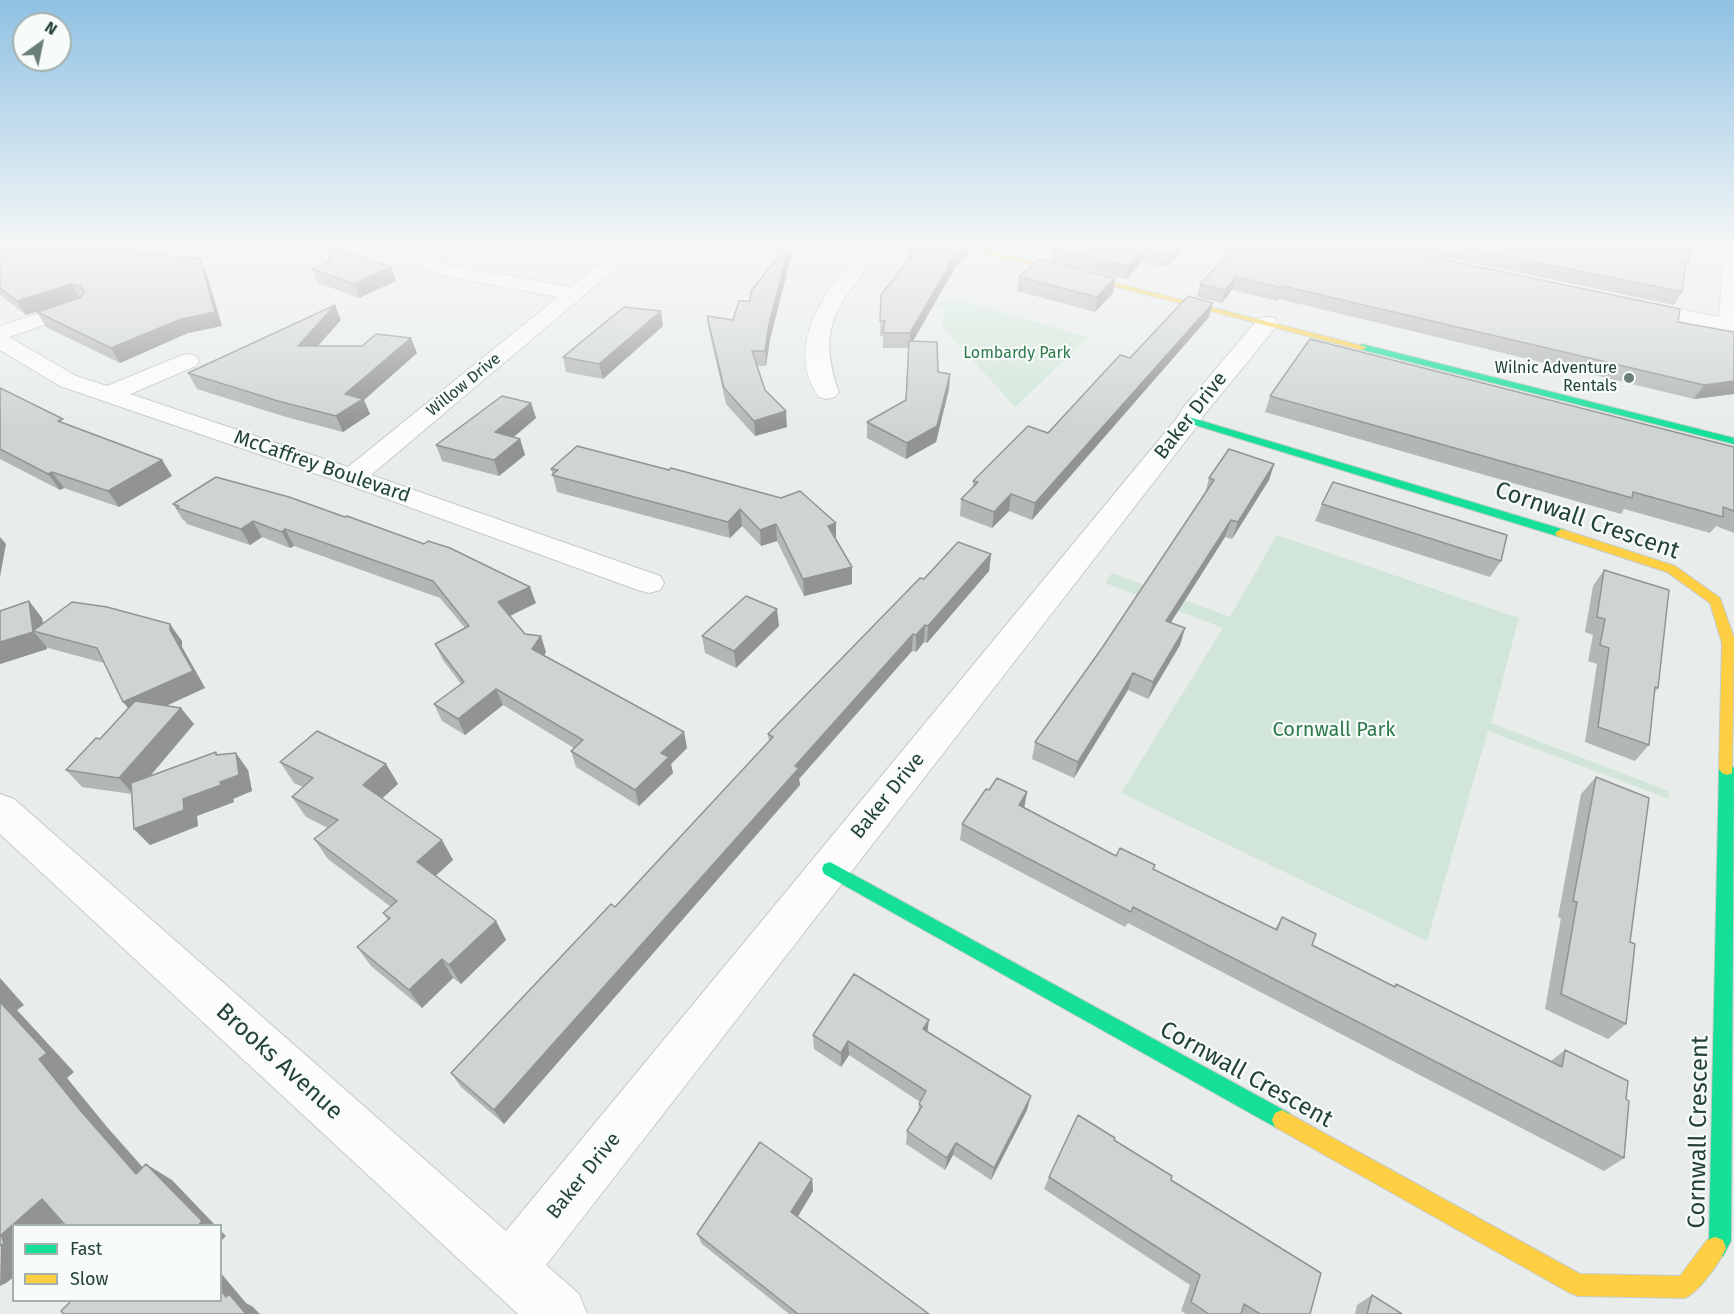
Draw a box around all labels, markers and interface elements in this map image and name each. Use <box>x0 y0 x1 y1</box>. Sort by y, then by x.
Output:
north arrow <box>12 12 72 72</box>
text: N <box>41 17 61 39</box>
park label: Lombardy Park <box>963 344 1071 364</box>
street label: Willow Drive <box>423 349 505 421</box>
place label: Wilnic Adventure Rentals <box>1495 359 1617 397</box>
street label: Baker Drive <box>1150 368 1232 464</box>
marker: Wilnic Adventure Rentals <box>1622 371 1636 385</box>
street label: McCaffrey Boulevard <box>231 426 413 508</box>
street label: Cornwall Crescent <box>1491 476 1683 566</box>
park label: Cornwall Park <box>1272 718 1396 742</box>
street label: Baker Drive <box>846 748 930 844</box>
street label: Brooks Avenue <box>210 998 348 1126</box>
street label: Cornwall Crescent <box>1155 1016 1337 1134</box>
street label: Cornwall Crescent <box>1683 1035 1715 1229</box>
street label: Baker Drive <box>542 1128 626 1224</box>
legend <box>12 1224 222 1302</box>
text: Fast <box>70 1238 102 1260</box>
text: Slow <box>70 1268 108 1290</box>

